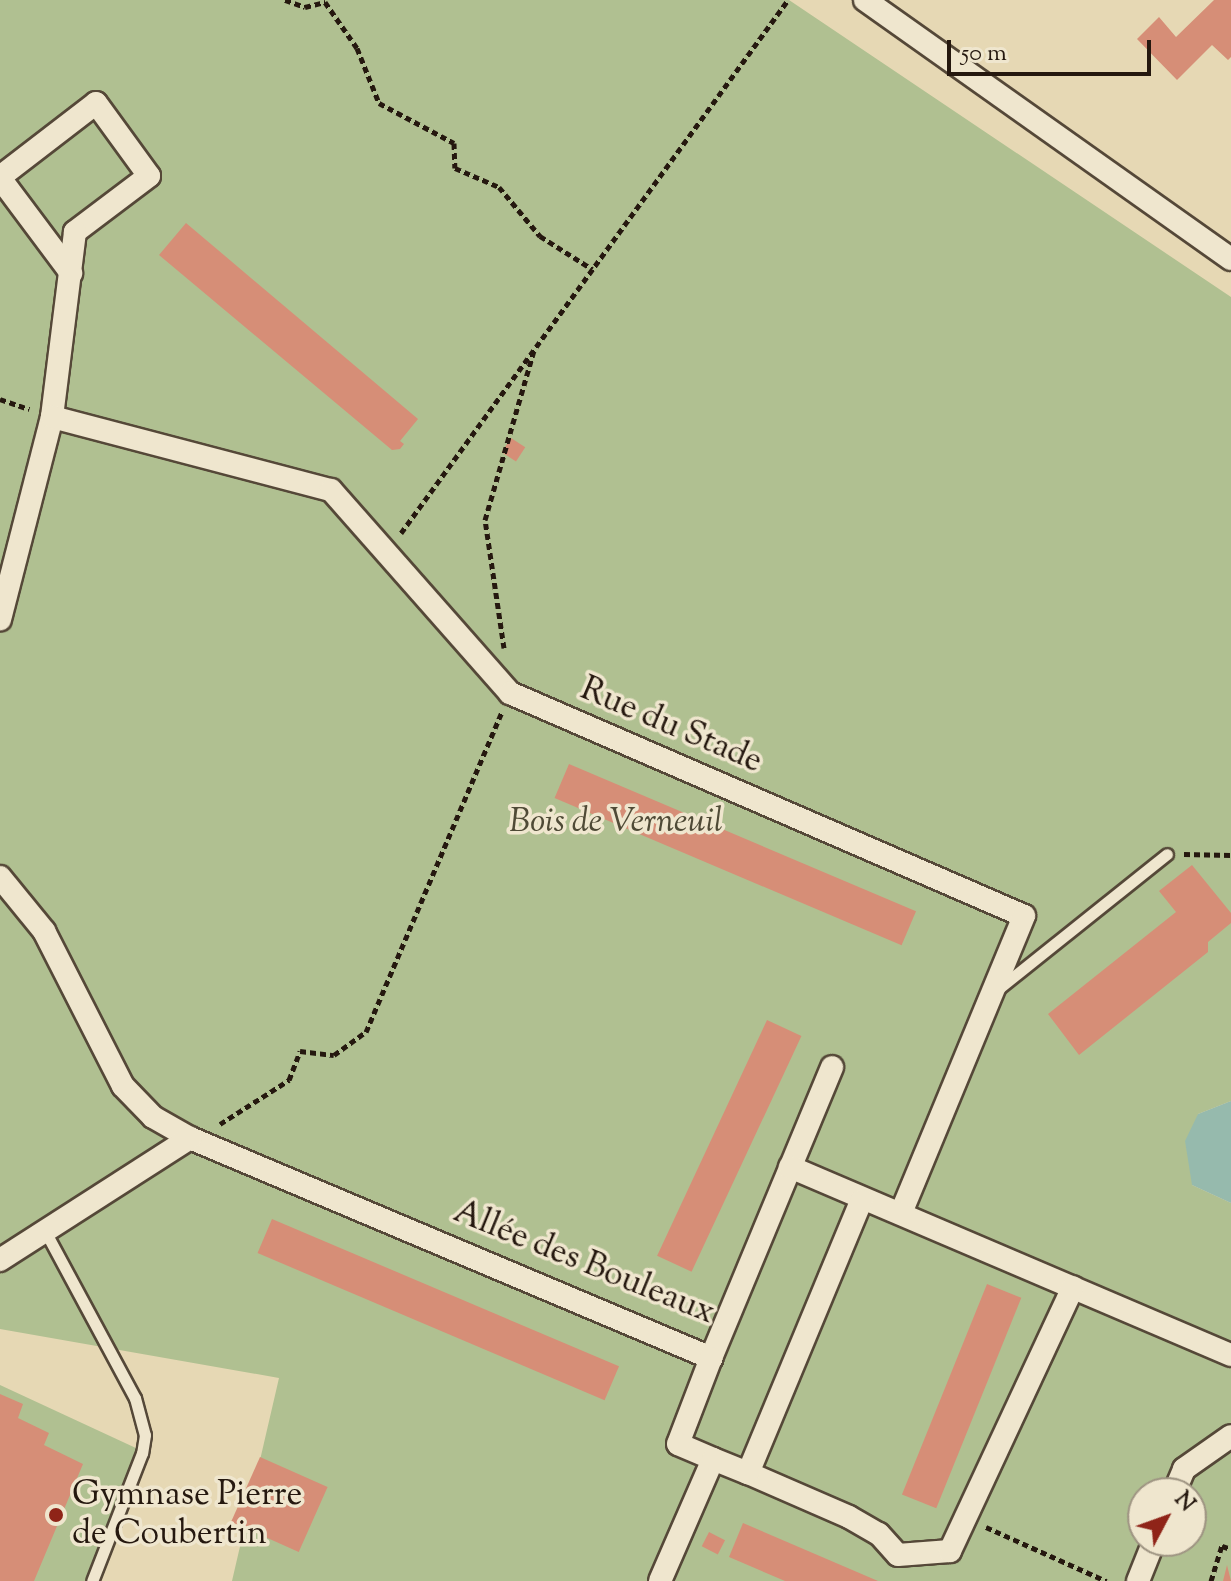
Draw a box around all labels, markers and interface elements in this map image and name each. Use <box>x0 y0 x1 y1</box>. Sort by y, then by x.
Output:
scale bar <box>951 24 1155 74</box>
text: 50 m <box>961 37 1007 71</box>
street label: Rue du Stade <box>574 669 768 783</box>
park label: Bois de Verneuil <box>509 803 723 843</box>
street label: Allée des Bouleaux <box>447 1192 721 1334</box>
place label: Gymnase Pierre de Coubertin <box>72 1475 302 1554</box>
north arrow <box>1127 1477 1207 1557</box>
text: N <box>1166 1485 1201 1520</box>
marker: Gymnase Pierre de Coubertin <box>47 1506 65 1524</box>

